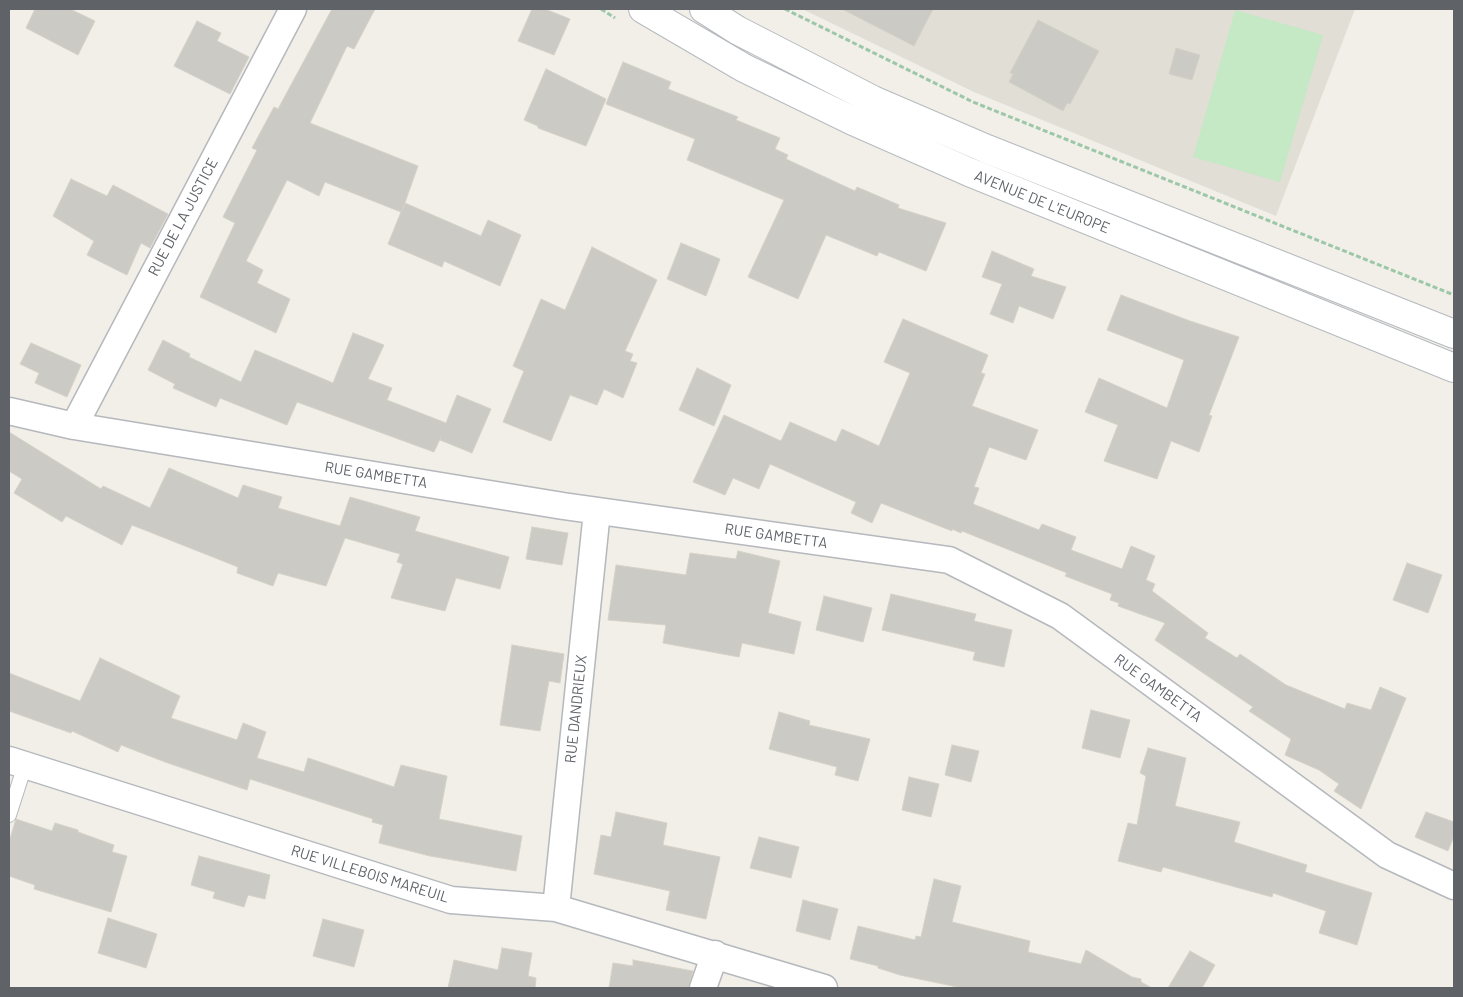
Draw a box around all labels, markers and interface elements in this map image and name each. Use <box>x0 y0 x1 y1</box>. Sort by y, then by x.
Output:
street label: RUE DE LA JUSTICE <box>144 155 222 279</box>
street label: AVENUE DE L'EUROPE <box>972 167 1112 237</box>
street label: RUE GAMBETTA <box>323 458 429 492</box>
street label: RUE GAMBETTA <box>723 520 829 552</box>
street label: RUE GAMBETTA <box>1111 650 1205 726</box>
street label: RUE DANDRIEUX <box>561 654 591 764</box>
street label: RUE VILLEBOIS MAREUIL <box>289 841 451 907</box>

